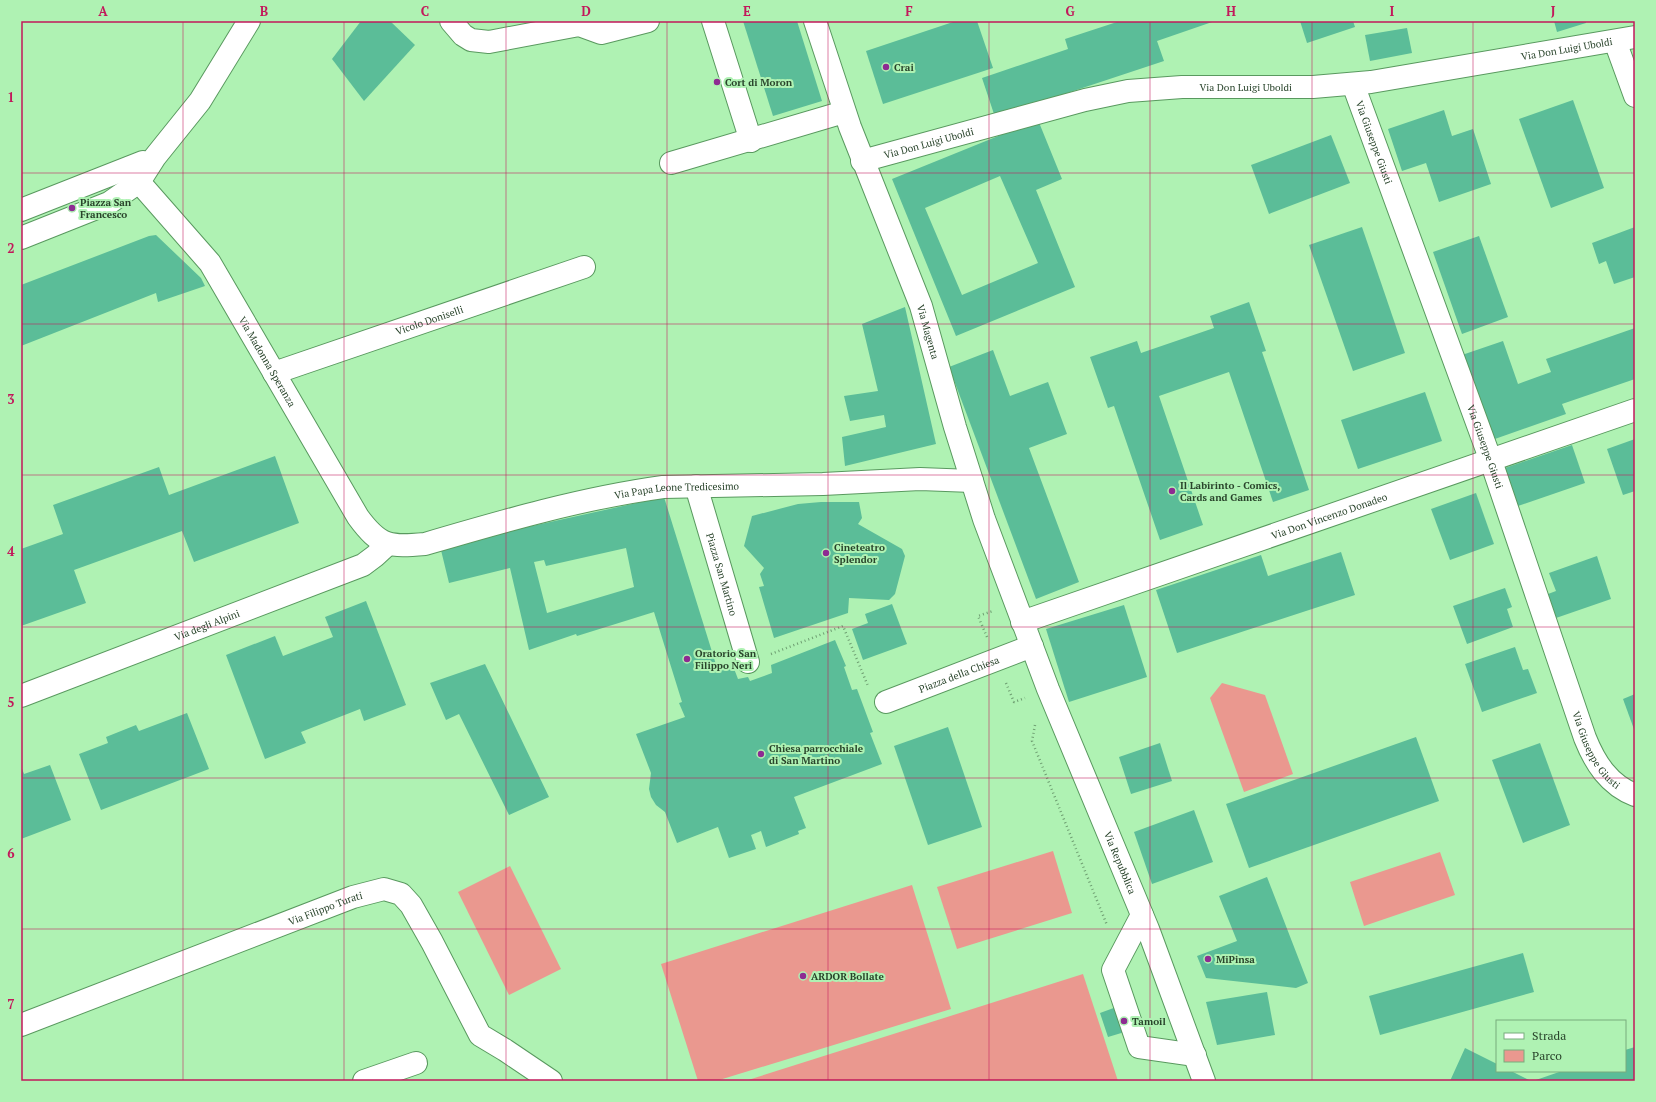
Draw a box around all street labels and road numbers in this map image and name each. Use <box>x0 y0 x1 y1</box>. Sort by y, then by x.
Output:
street label: Via Don Luigi Uboldi <box>1520 34 1613 63</box>
street label: Via Don Luigi Uboldi <box>1199 81 1292 94</box>
street label: Via Giuseppe Giusti <box>1353 99 1396 186</box>
street label: Via Don Luigi Uboldi <box>882 124 975 161</box>
street label: Vicolo Doniselli <box>394 302 465 338</box>
street label: Via Magenta <box>914 303 942 361</box>
street label: Via Madonna Speranza <box>236 314 299 409</box>
street label: Via Giuseppe Giusti <box>1464 403 1506 490</box>
street label: Via Papa Leone Tredicesimo <box>613 479 740 501</box>
street label: Via Don Vincenzo Donadeo <box>1269 490 1389 542</box>
street label: Piazza San Martino <box>704 531 741 618</box>
street label: Via degli Alpini <box>172 606 241 643</box>
street label: Piazza della Chiesa <box>917 653 1001 695</box>
street label: Via Giuseppe Giusti <box>1570 709 1623 792</box>
street label: Via Repubblica <box>1101 829 1139 896</box>
street label: Via Filippo Turati <box>286 888 364 928</box>

